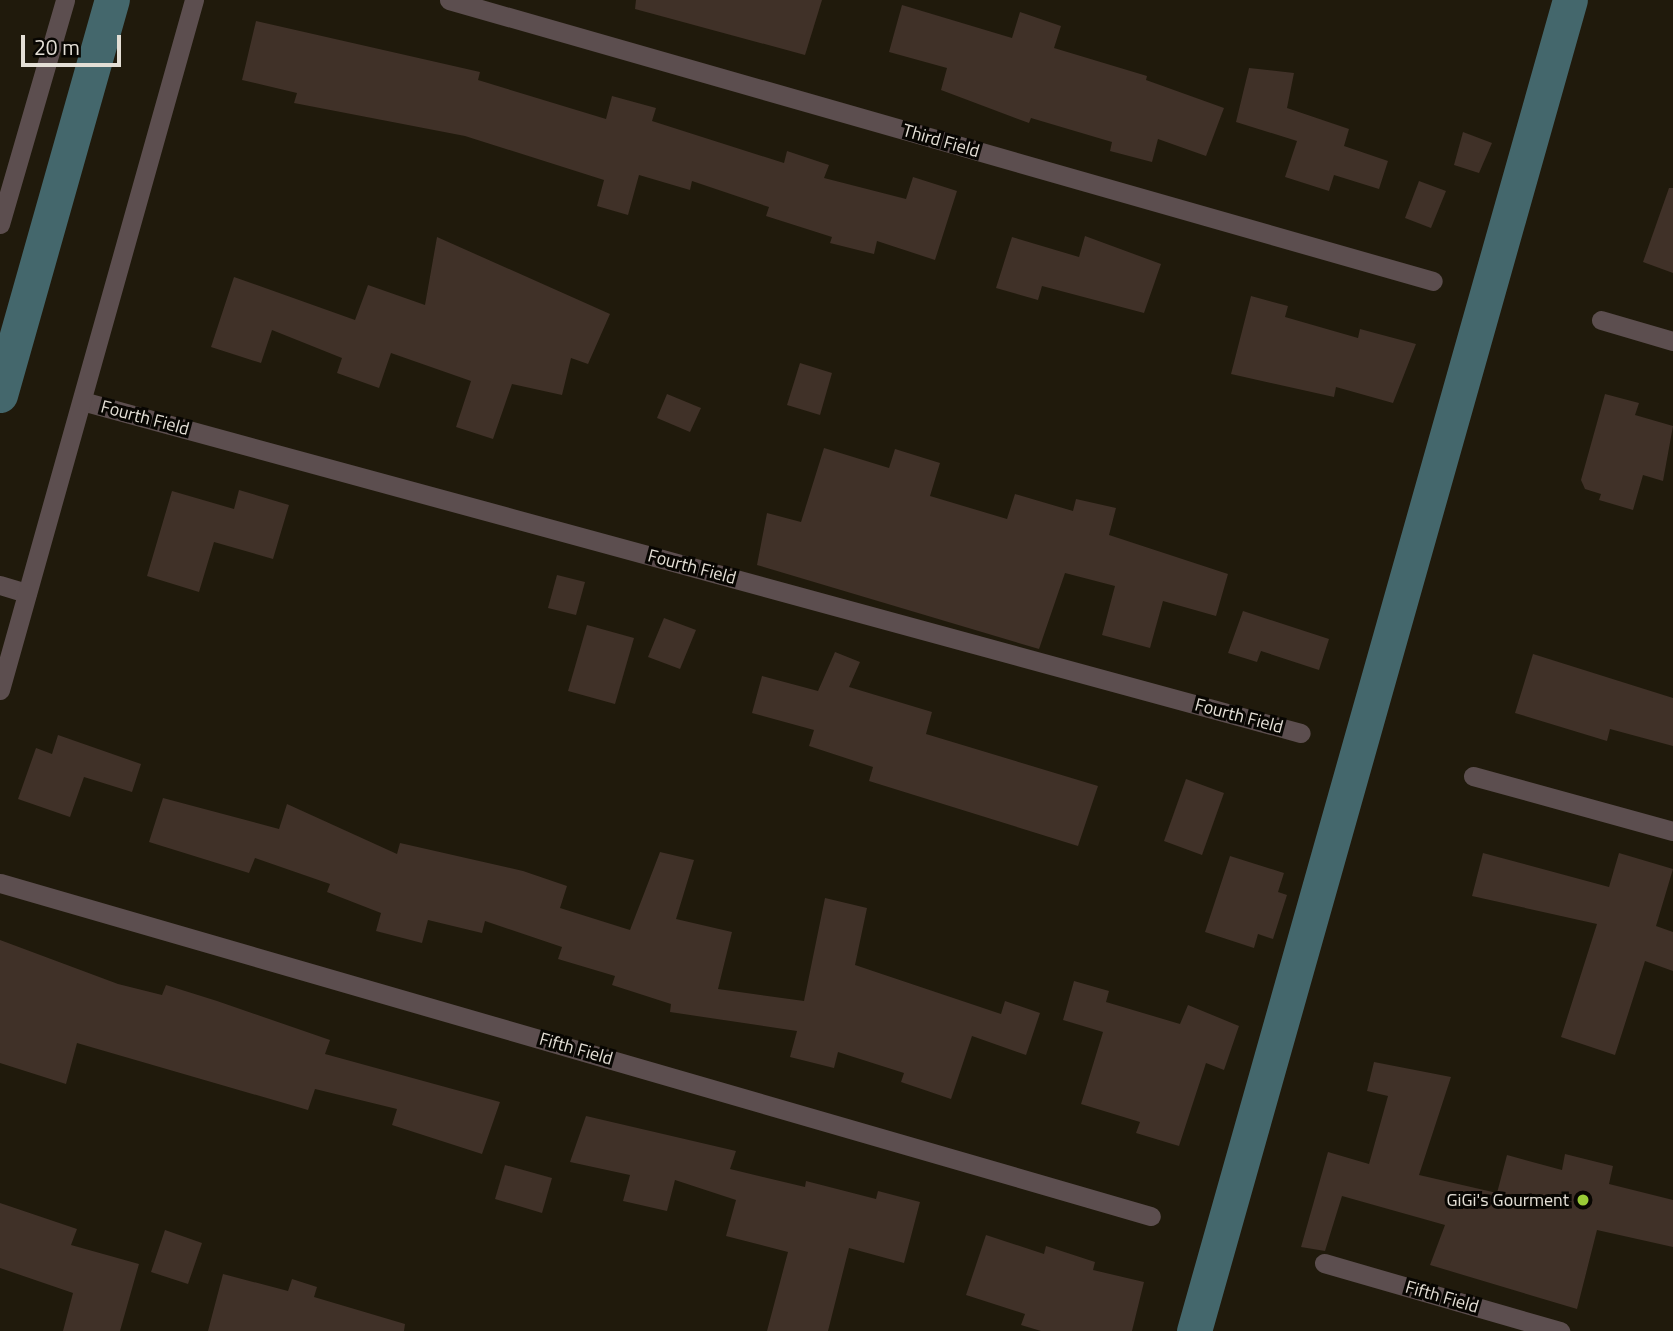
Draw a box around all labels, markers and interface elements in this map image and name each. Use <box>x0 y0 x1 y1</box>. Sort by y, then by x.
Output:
scale bar <box>24 21 124 65</box>
text: 20 m <box>34 31 80 63</box>
street label: Third Field <box>900 120 982 162</box>
street label: Fourth Field <box>98 396 192 440</box>
street label: Fourth Field <box>645 545 739 589</box>
street label: Fourth Field <box>1192 694 1286 738</box>
street label: Fifth Field <box>537 1028 615 1070</box>
place label: GiGi's Gourment <box>1447 1189 1569 1211</box>
marker: GiGi's Gourment <box>1575 1192 1591 1208</box>
street label: Fifth Field <box>1403 1276 1481 1318</box>

